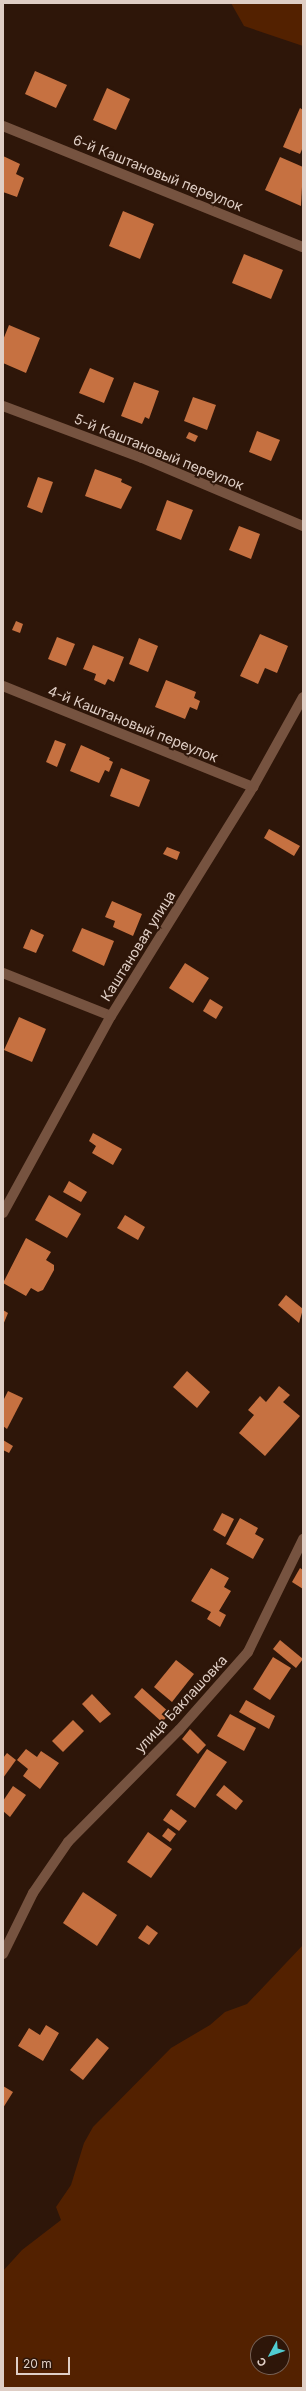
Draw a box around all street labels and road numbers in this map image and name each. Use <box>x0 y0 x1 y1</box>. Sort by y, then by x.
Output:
street label: 6-й Каштановый переулок <box>71 131 245 215</box>
street label: 5-й Каштановый переулок <box>72 410 246 494</box>
street label: 4-й Каштановый переулок <box>45 682 221 766</box>
street label: Каштановая улица <box>97 888 179 1004</box>
street label: улица Баклашовка <box>131 1652 231 1756</box>

